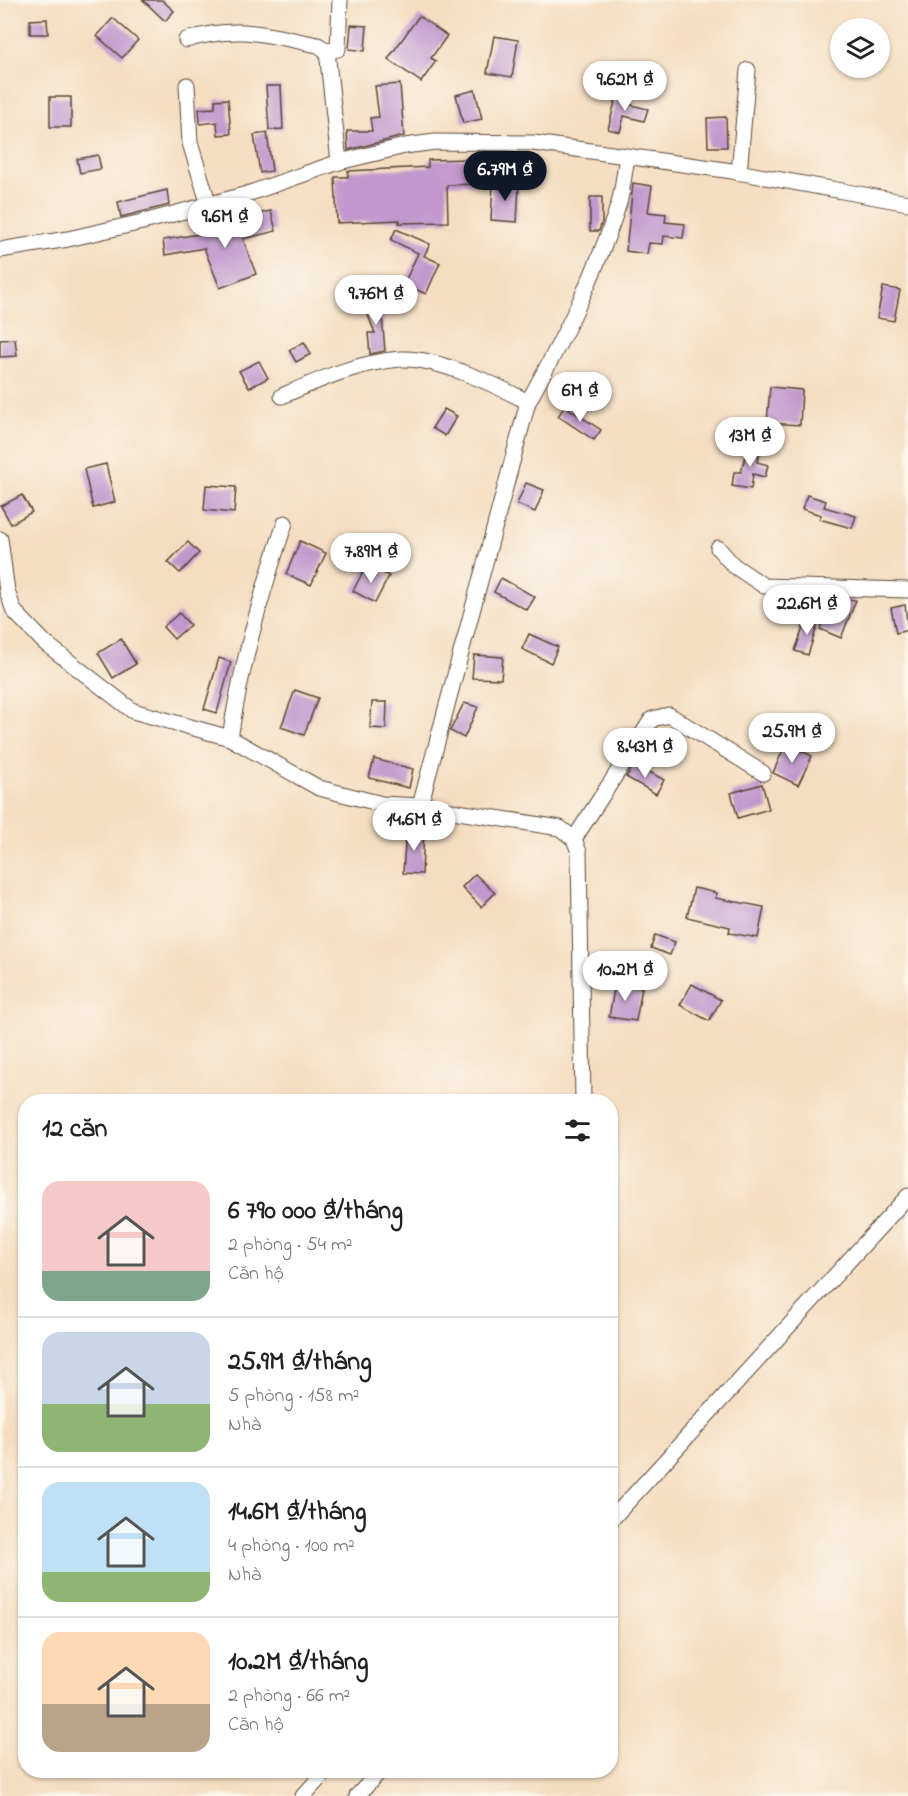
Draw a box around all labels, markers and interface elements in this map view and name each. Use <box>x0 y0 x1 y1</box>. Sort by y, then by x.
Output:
map controls <box>830 18 890 78</box>
button: layers <box>830 18 890 78</box>
pin: 9.62M ₫ <box>570 61 680 112</box>
text: 9.62M ₫ <box>597 66 653 95</box>
pin: 6.79M ₫ <box>450 151 560 202</box>
text: 6.79M ₫ <box>478 156 532 185</box>
pin: 9.6M ₫ <box>176 198 274 249</box>
text: 9.6M ₫ <box>202 203 248 232</box>
pin: 9.76M ₫ <box>321 275 431 326</box>
text: 9.76M ₫ <box>349 280 403 309</box>
pin: 6M ₫ <box>544 372 616 423</box>
text: 6M ₫ <box>562 377 598 406</box>
pin: 13M ₫ <box>708 417 792 468</box>
text: 13M ₫ <box>729 422 771 451</box>
pin: 7.89M ₫ <box>316 533 426 584</box>
text: 7.89M ₫ <box>344 538 398 567</box>
pin: 22.6M ₫ <box>752 585 862 636</box>
text: 22.6M ₫ <box>777 590 837 619</box>
pin: 25.9M ₫ <box>737 713 847 764</box>
text: 25.9M ₫ <box>762 718 822 747</box>
pin: 8.43M ₫ <box>590 728 700 779</box>
text: 8.43M ₫ <box>617 733 673 762</box>
pin: 14.6M ₫ <box>359 801 469 852</box>
text: 14.6M ₫ <box>386 806 442 835</box>
pin: 10.2M ₫ <box>570 951 680 1002</box>
text: 10.2M ₫ <box>597 956 653 985</box>
text: 12 căn <box>42 1111 107 1149</box>
icon: filters <box>561 1114 594 1147</box>
text: 6 790 000 ₫/tháng <box>228 1193 403 1231</box>
icon: home <box>90 1205 162 1277</box>
text: 2 phòng · 54 m² <box>228 1231 352 1260</box>
text: Căn hộ <box>228 1260 283 1289</box>
text: 25.9M ₫/tháng <box>228 1344 372 1382</box>
icon: home <box>90 1356 162 1428</box>
text: 5 phòng · 158 m² <box>228 1382 360 1411</box>
text: Nhà <box>228 1411 261 1440</box>
text: 14.6M ₫/tháng <box>228 1494 366 1532</box>
icon: home <box>90 1506 162 1578</box>
text: 4 phòng · 100 m² <box>228 1532 355 1561</box>
text: Nhà <box>228 1561 261 1590</box>
text: 10.2M ₫/tháng <box>228 1644 368 1682</box>
icon: home <box>90 1656 162 1728</box>
text: 2 phòng · 66 m² <box>228 1682 350 1711</box>
text: Căn hộ <box>228 1711 283 1740</box>

